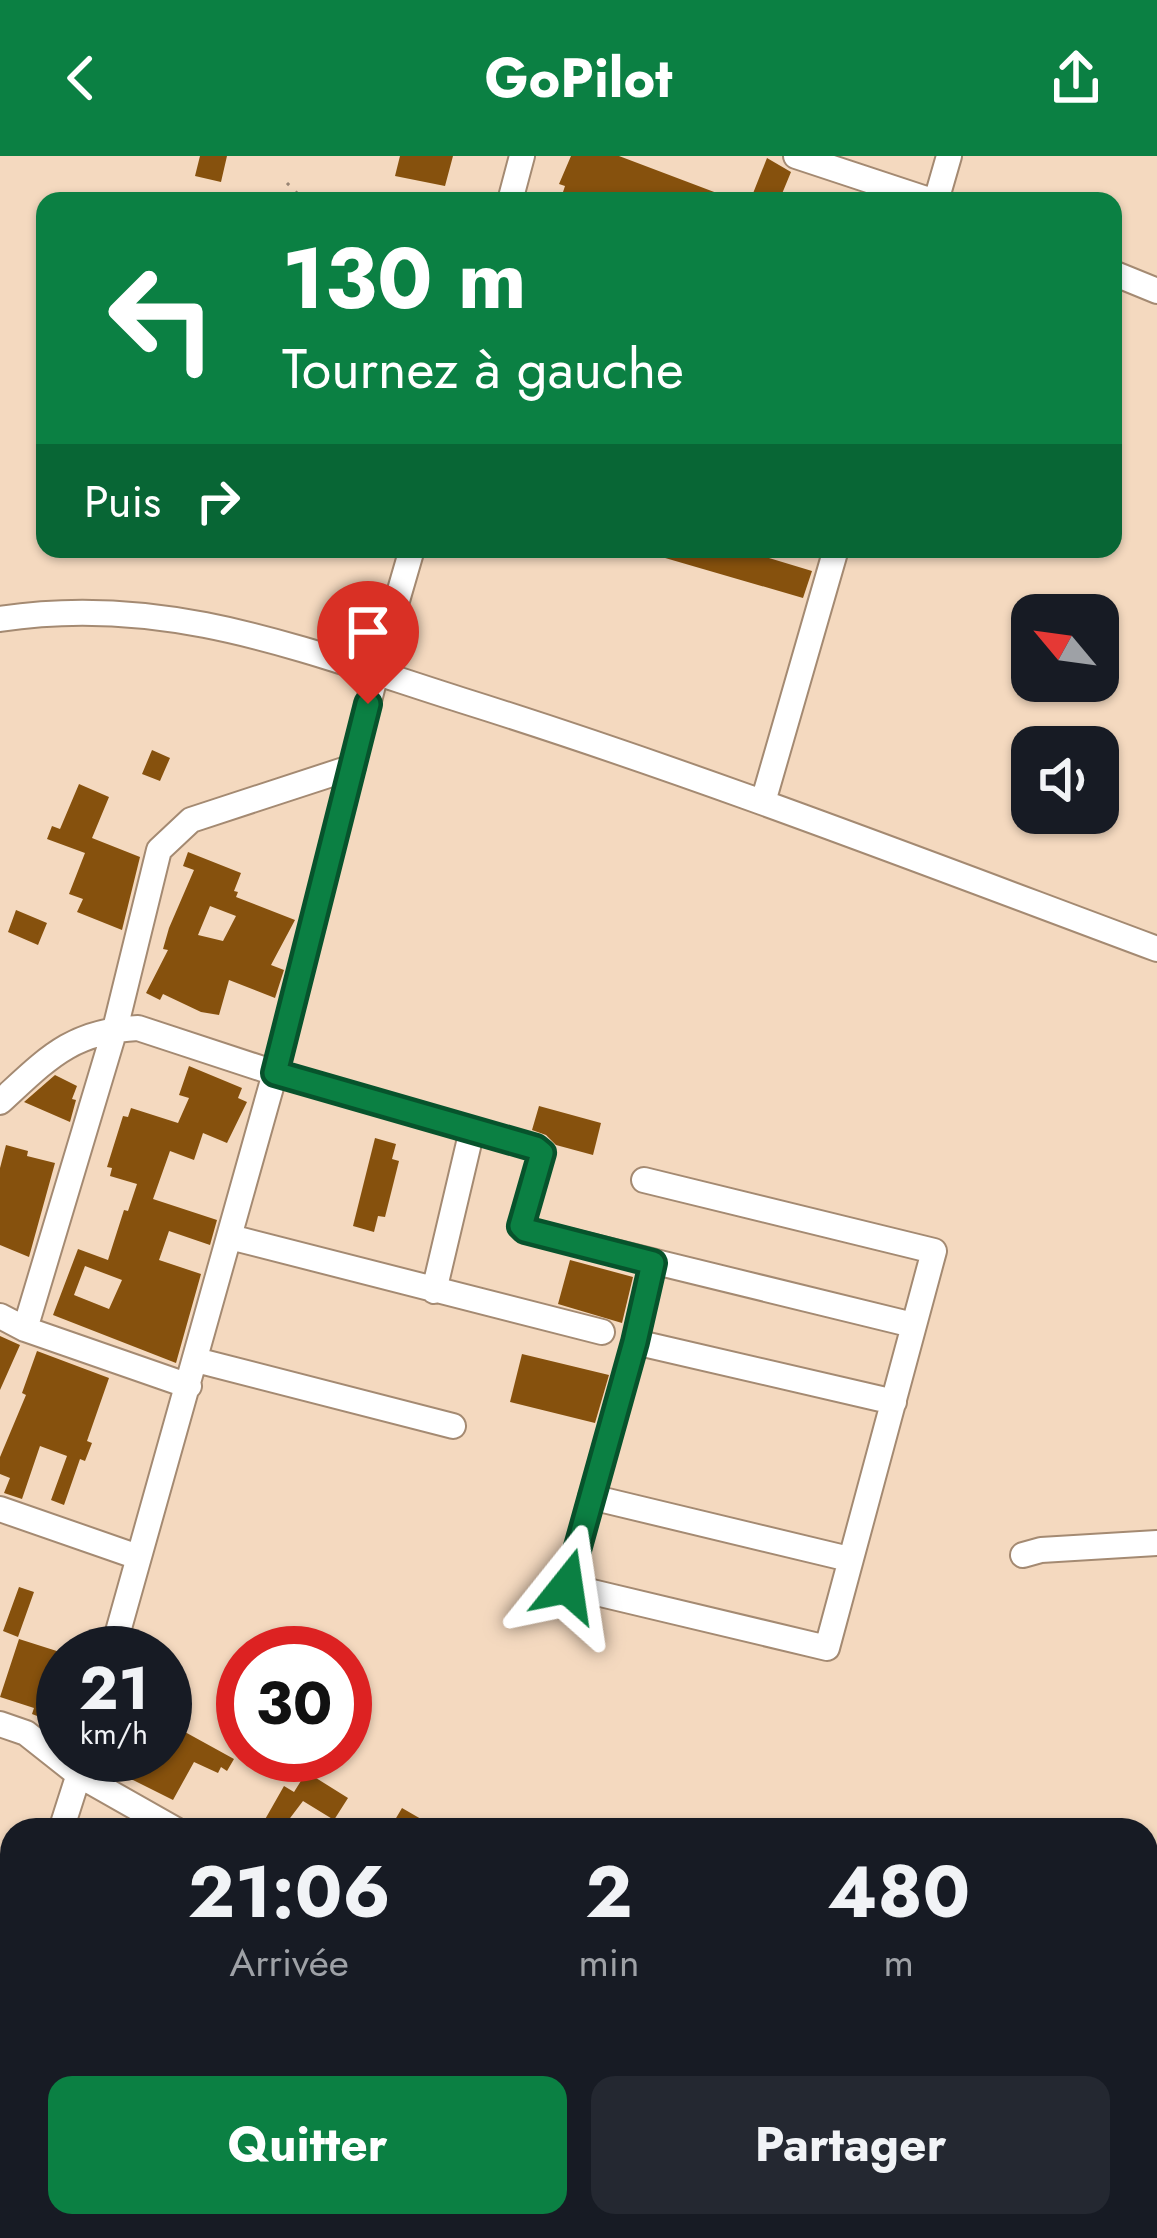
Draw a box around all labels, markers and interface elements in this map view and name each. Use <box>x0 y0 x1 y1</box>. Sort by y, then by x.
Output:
text: GoPilot <box>485 39 672 117</box>
icon: back <box>48 45 114 111</box>
icon: share <box>1043 45 1109 111</box>
text: 130 m <box>282 218 527 340</box>
icon: left <box>84 240 240 396</box>
text: Tournez à gauche <box>282 330 684 408</box>
icon: right <box>185 468 251 534</box>
text: Puis <box>84 469 161 534</box>
pin <box>317 581 419 704</box>
north arrow <box>1011 594 1119 702</box>
map controls <box>1011 594 1119 834</box>
icon: arrive <box>335 599 401 665</box>
button: sound <box>1011 726 1119 834</box>
position arrow <box>504 1523 630 1649</box>
speed limit sign: 30 <box>216 1626 372 1782</box>
text: 21 <box>79 1645 149 1732</box>
text: km/h <box>80 1712 148 1755</box>
text: 21:06 <box>188 1840 391 1944</box>
text: 2 <box>585 1840 633 1944</box>
text: 480 <box>827 1840 970 1944</box>
text: Arrivée <box>229 1934 349 1991</box>
text: min <box>578 1934 639 1991</box>
text: m <box>883 1934 914 1991</box>
button: Quitter <box>48 2076 567 2214</box>
button: Partager <box>591 2076 1110 2214</box>

